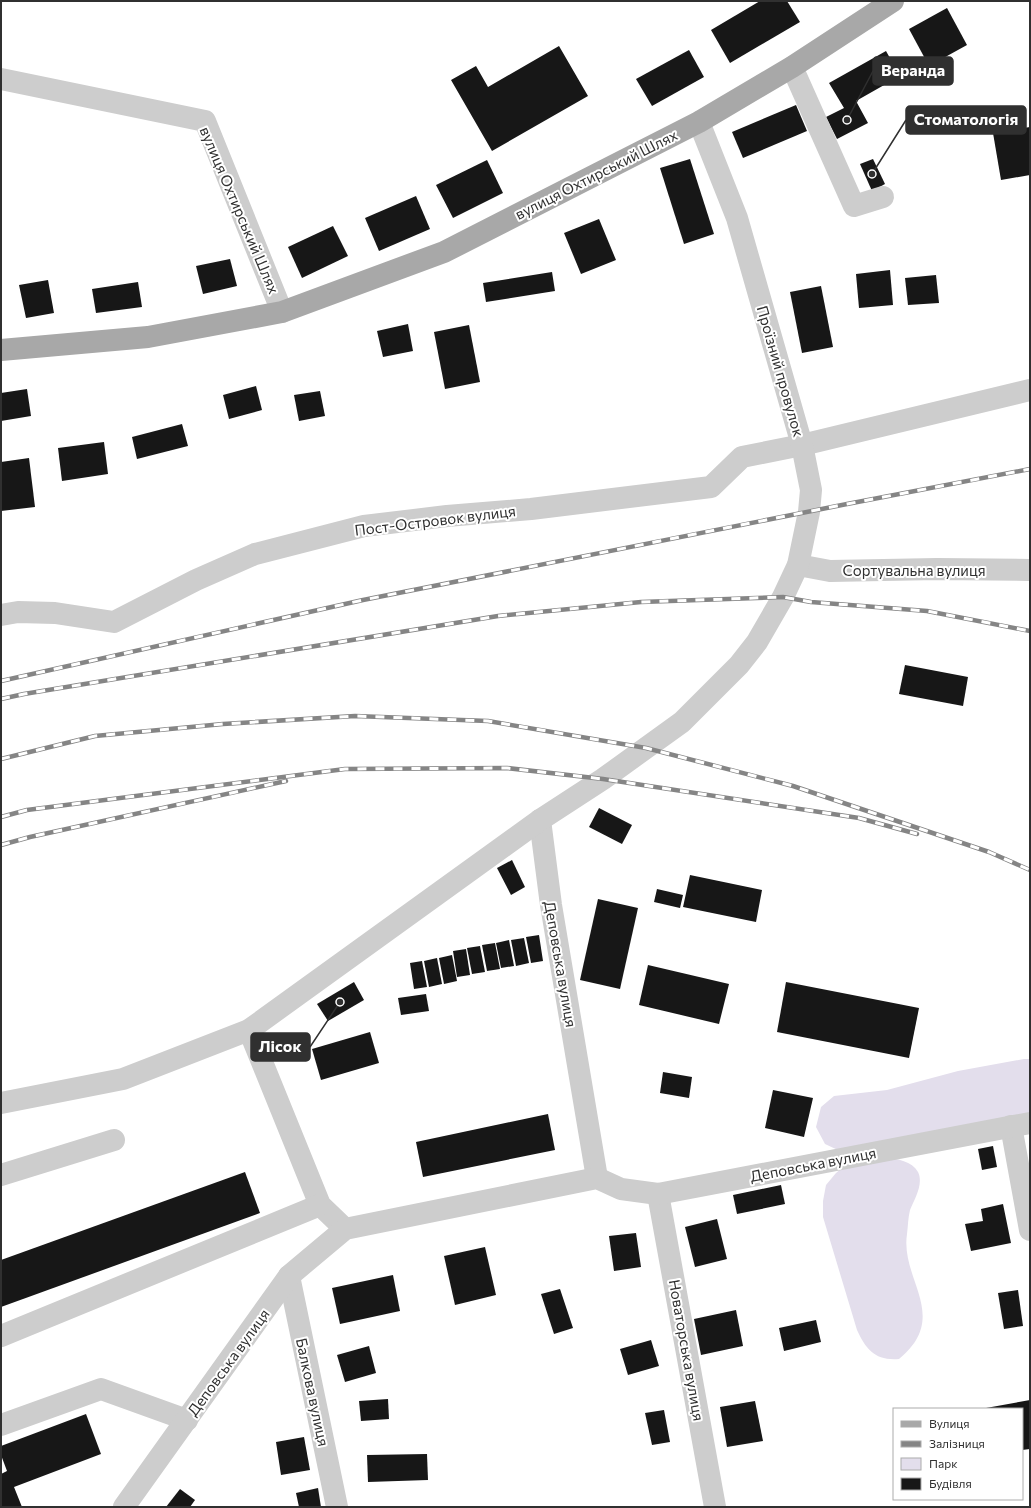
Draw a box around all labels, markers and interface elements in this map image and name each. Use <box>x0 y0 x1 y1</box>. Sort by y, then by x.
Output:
callout: Веранда <box>873 57 953 85</box>
text: Веранда <box>881 60 945 79</box>
callout: Стоматологія <box>906 106 1026 134</box>
text: Стоматологія <box>914 109 1018 128</box>
street label: вулиця Охтирський Шлях <box>197 124 283 296</box>
street label: вулиця Охтирський Шлях <box>512 125 680 223</box>
street label: Проїзний провулок <box>754 303 808 439</box>
street label: Пост-Островок вулиця <box>353 501 517 539</box>
street label: Сортувальна вулиця <box>842 561 986 579</box>
street label: Деповська вулиця <box>541 899 581 1029</box>
callout: Лісок <box>251 1033 310 1061</box>
text: Лісок <box>258 1036 302 1055</box>
street label: Деповська вулиця <box>748 1143 878 1185</box>
street label: Новаторська вулиця <box>666 1278 708 1422</box>
street label: Деповська вулиця <box>183 1305 273 1419</box>
street label: Балкова вулиця <box>293 1336 333 1448</box>
legend <box>893 1408 1023 1500</box>
text: Вулиця <box>929 1416 970 1430</box>
text: Залізниця <box>929 1436 985 1450</box>
text: Парк <box>929 1456 958 1470</box>
text: Будівля <box>929 1476 972 1490</box>

